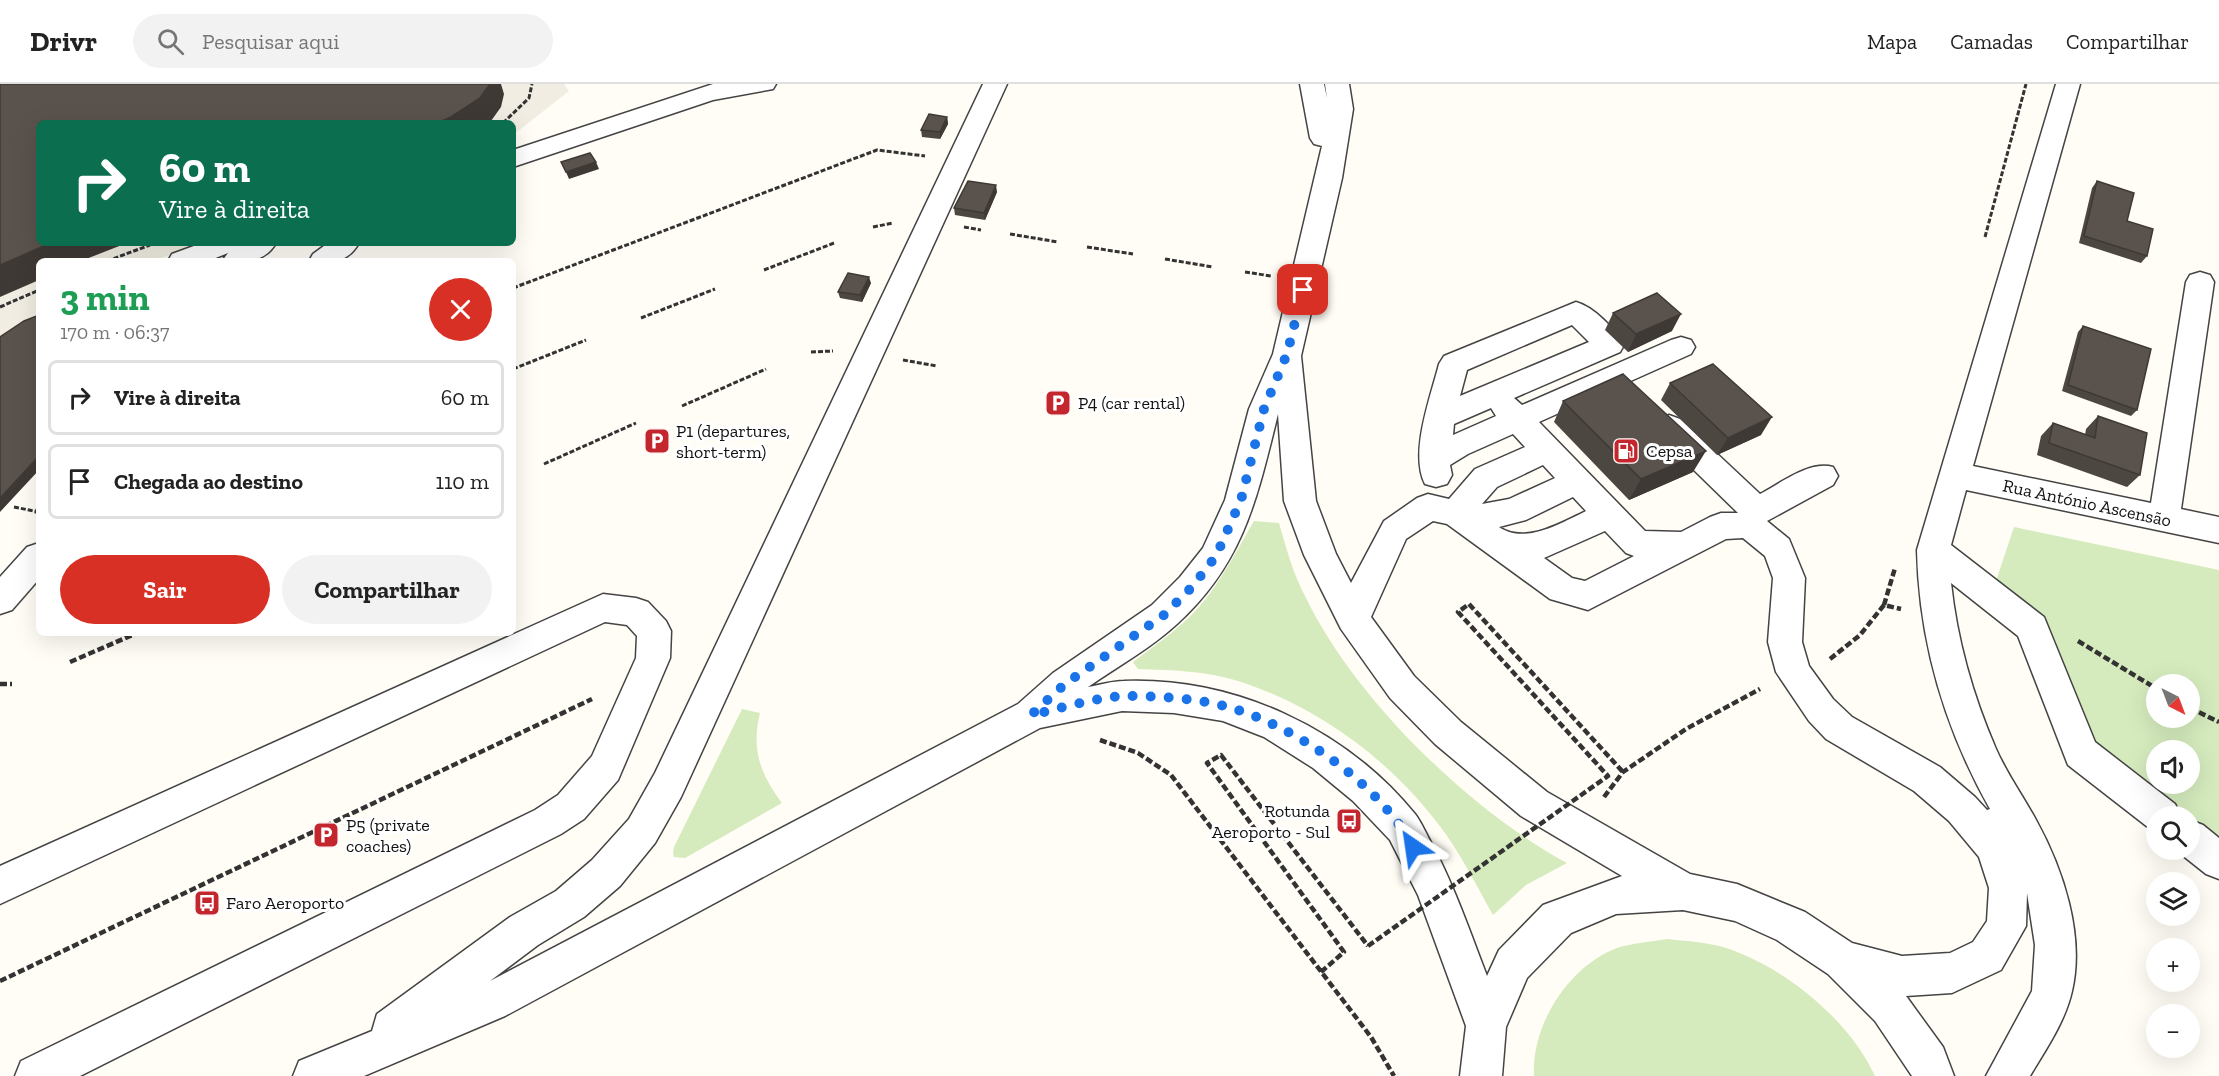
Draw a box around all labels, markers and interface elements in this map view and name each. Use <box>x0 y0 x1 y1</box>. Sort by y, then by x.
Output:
search box <box>133 14 553 68</box>
text: Drivr <box>30 25 97 58</box>
icon: search <box>154 25 187 58</box>
text: Pesquisar aqui <box>202 28 339 55</box>
text: Mapa <box>1867 29 1917 54</box>
text: Camadas <box>1950 29 2033 54</box>
text: Compartilhar <box>2066 29 2189 54</box>
text: 60 m <box>159 142 250 193</box>
icon: right <box>60 144 138 222</box>
text: Vire à direita <box>159 193 310 225</box>
pin <box>1277 264 1328 315</box>
icon: arrive <box>1286 273 1319 306</box>
text: 3 min <box>60 276 150 319</box>
button: close <box>429 278 492 341</box>
text: 170 m · 06:37 <box>60 320 169 344</box>
icon: right <box>63 381 96 414</box>
text: Vire à direita <box>114 384 241 411</box>
text: 60 m <box>441 384 489 411</box>
parking icon: P4 (car rental) <box>1043 388 1073 418</box>
place label: P4 (car rental) <box>1078 392 1185 414</box>
place label: P1 (departures, short-term) <box>676 420 790 463</box>
parking icon: P1 (departures, short-term) <box>642 426 672 456</box>
fuel station icon: Cepsa <box>1611 436 1641 466</box>
place label: Cepsa <box>1646 440 1693 462</box>
icon: arrive <box>63 465 96 498</box>
text: Chegada ao destino <box>114 468 303 495</box>
text: 110 m <box>435 468 489 495</box>
street label: Rua António Ascensão <box>2001 474 2173 532</box>
button: Sair <box>60 555 270 624</box>
button: Compartilhar <box>282 555 492 624</box>
north arrow <box>2146 674 2200 728</box>
map controls <box>2146 674 2200 1058</box>
button: sound <box>2146 740 2200 794</box>
place label: Rotunda Aeroporto - Sul <box>1212 800 1330 843</box>
bus stop icon: Rotunda Aeroporto - Sul <box>1334 806 1364 836</box>
button: search <box>2146 806 2200 860</box>
place label: P5 (private coaches) <box>346 814 430 857</box>
position arrow <box>1381 815 1445 879</box>
parking icon: P5 (private coaches) <box>311 820 341 850</box>
button: layers <box>2146 872 2200 926</box>
bus stop icon: Faro Aeroporto <box>192 888 222 918</box>
place label: Faro Aeroporto <box>226 892 344 914</box>
button: + <box>2146 938 2200 992</box>
button: − <box>2146 1004 2200 1058</box>

